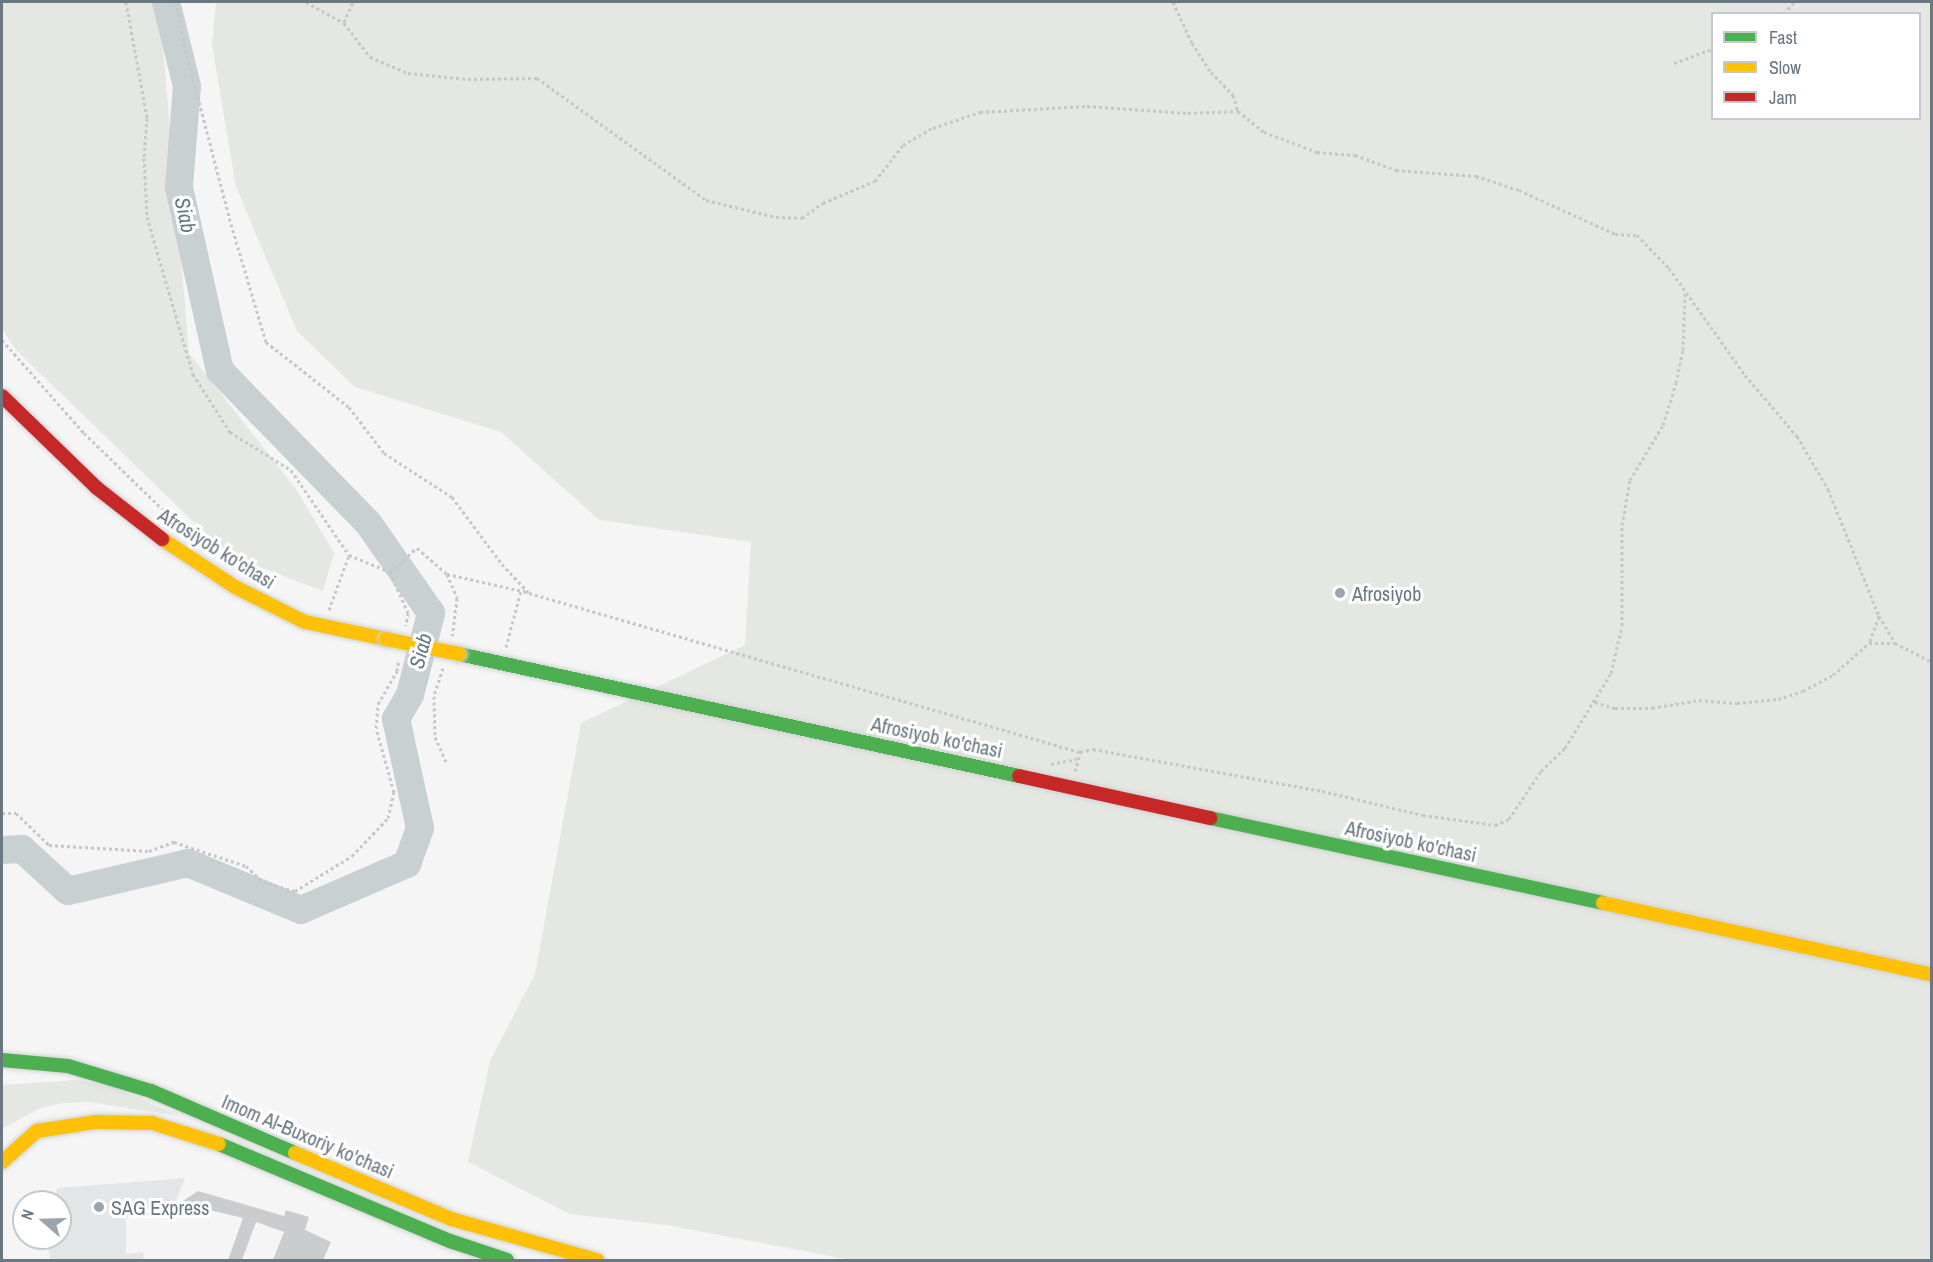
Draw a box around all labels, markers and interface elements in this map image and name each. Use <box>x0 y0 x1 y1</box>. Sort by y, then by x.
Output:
legend <box>1711 12 1921 120</box>
text: Fast <box>1769 25 1797 50</box>
text: Slow <box>1769 55 1801 80</box>
text: Jam <box>1769 85 1797 110</box>
water label: Siab <box>169 195 201 235</box>
street label: Afrosiyob ko'chasi <box>154 502 280 594</box>
place label: Afrosiyob <box>1352 581 1421 605</box>
marker: Afrosiyob <box>1333 586 1347 600</box>
water label: Siab <box>404 631 438 671</box>
street label: Afrosiyob ko'chasi <box>869 711 1005 763</box>
street label: Afrosiyob ko'chasi <box>1343 815 1479 867</box>
street label: Imom Al-Buxoriy ko'chasi <box>218 1089 398 1183</box>
north arrow <box>12 1190 72 1250</box>
place label: SAG Express <box>111 1195 209 1219</box>
marker: SAG Express <box>92 1200 106 1214</box>
text: N <box>15 1206 39 1223</box>

